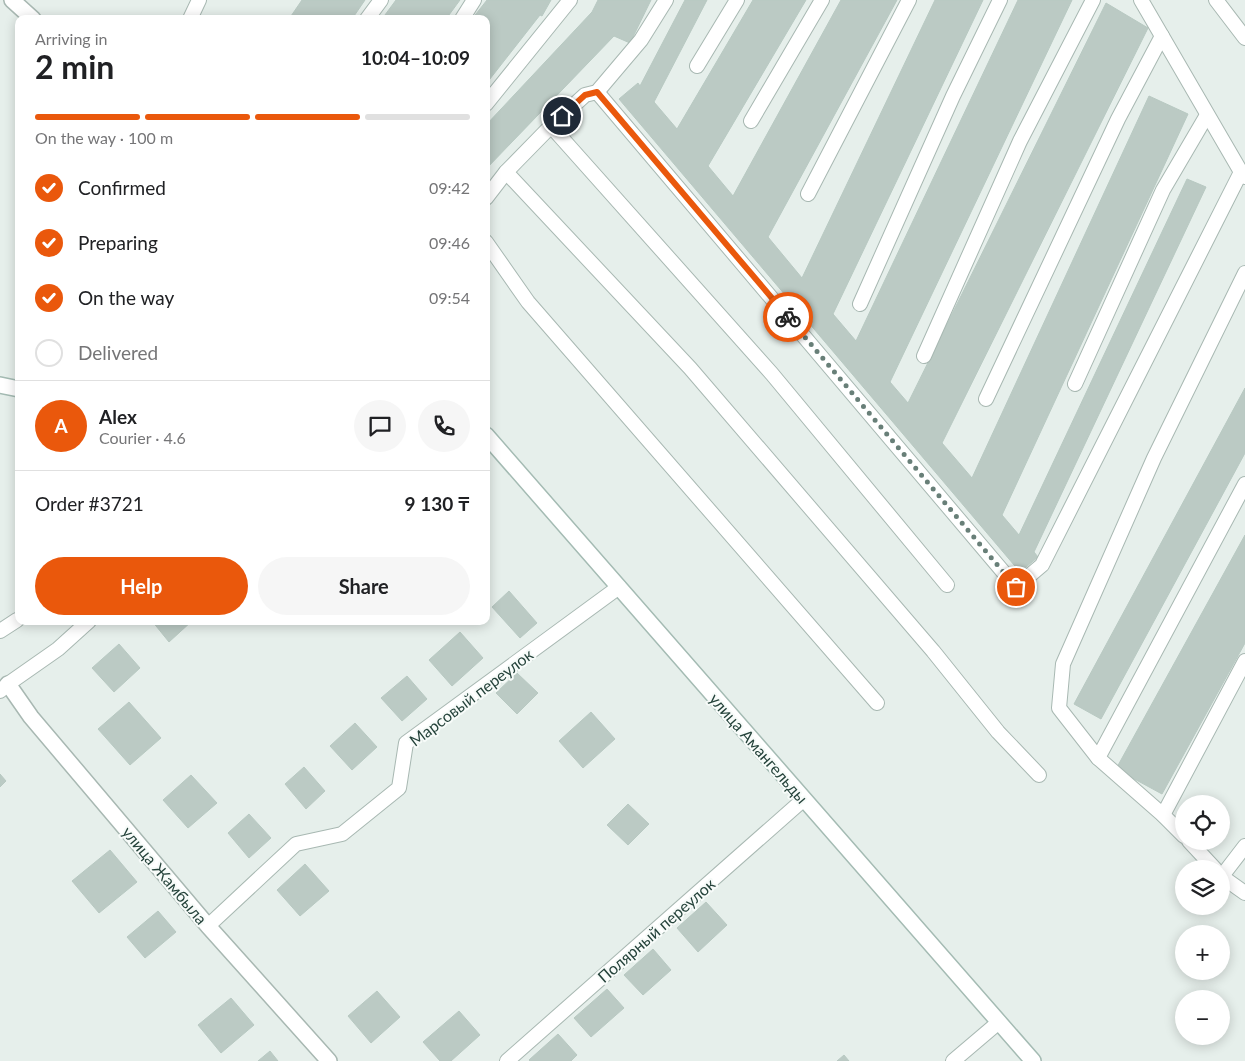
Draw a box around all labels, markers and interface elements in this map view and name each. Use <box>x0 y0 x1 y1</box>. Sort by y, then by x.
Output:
text: Arriving in <box>35 29 108 48</box>
text: 10:04–10:09 <box>361 46 470 69</box>
text: 2 min <box>35 47 114 86</box>
pin <box>541 95 583 137</box>
icon: home <box>548 102 576 130</box>
text: On the way · 100 m <box>35 128 173 147</box>
icon: check <box>35 174 63 202</box>
text: Confirmed <box>78 176 166 199</box>
text: 09:42 <box>429 178 470 197</box>
icon: check <box>35 229 63 257</box>
text: Preparing <box>78 231 158 254</box>
text: 09:46 <box>429 233 470 252</box>
icon: check <box>35 284 63 312</box>
text: On the way <box>78 286 174 309</box>
text: 09:54 <box>429 288 470 307</box>
courier <box>763 292 813 342</box>
icon: bike <box>774 303 802 331</box>
text: Delivered <box>78 341 158 364</box>
button: chat <box>354 400 406 452</box>
button: phone <box>418 400 470 452</box>
text: Alex <box>99 405 137 428</box>
text: A <box>54 414 68 437</box>
text: Courier · 4.6 <box>99 428 186 447</box>
text: Order #3721 <box>35 492 144 515</box>
text: 9 130 ₸ <box>405 492 470 515</box>
button: Help <box>35 557 248 615</box>
button: Share <box>258 557 470 615</box>
pin <box>995 566 1037 608</box>
icon: bag <box>1002 573 1030 601</box>
street label: Марсовый переулок <box>405 644 537 750</box>
street label: улица Амангельды <box>706 689 812 807</box>
map controls <box>1175 795 1230 1045</box>
button: locate <box>1175 795 1230 850</box>
street label: улица Жамбыла <box>119 822 211 928</box>
button: layers <box>1175 860 1230 915</box>
street label: Полярный переулок <box>593 873 719 986</box>
button: + <box>1175 925 1230 980</box>
button: − <box>1175 990 1230 1045</box>

